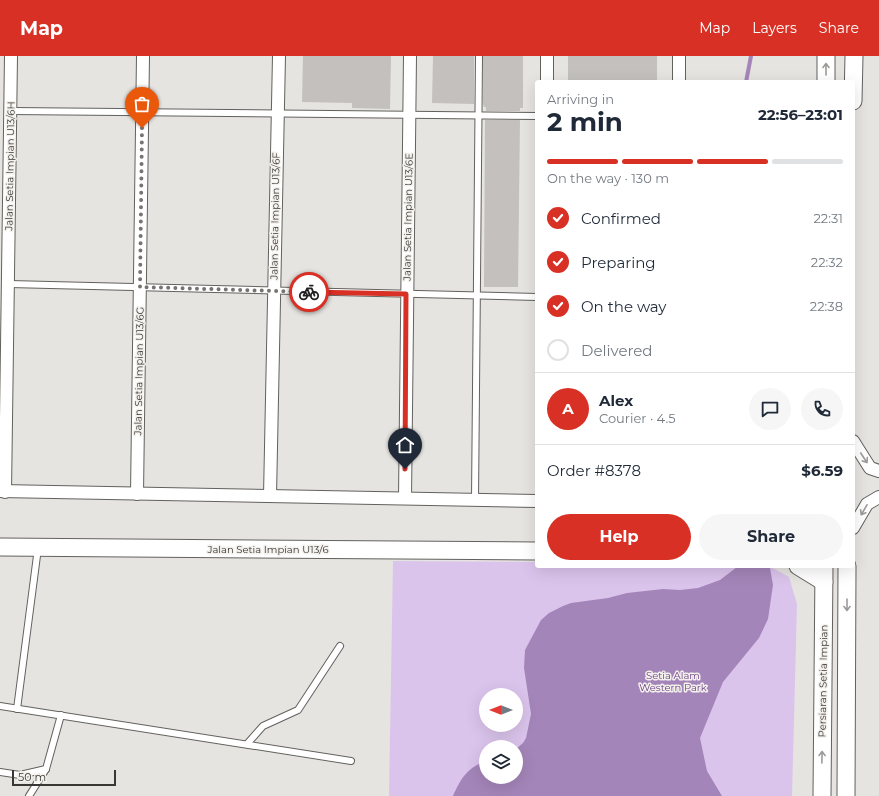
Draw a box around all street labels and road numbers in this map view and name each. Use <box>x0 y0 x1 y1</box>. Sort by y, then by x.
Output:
street label: Jalan Setia Impian U13/6H <box>2 101 18 232</box>
street label: Jalan Setia Impian U13/6F <box>267 152 283 281</box>
street label: Jalan Setia Impian U13/6E <box>400 153 416 282</box>
street label: Jalan Setia Impian U13/6G <box>131 306 147 437</box>
street label: Jalan Setia Impian U13/6 <box>206 543 329 556</box>
street label: Persiaran Setia Impian <box>816 625 830 737</box>

